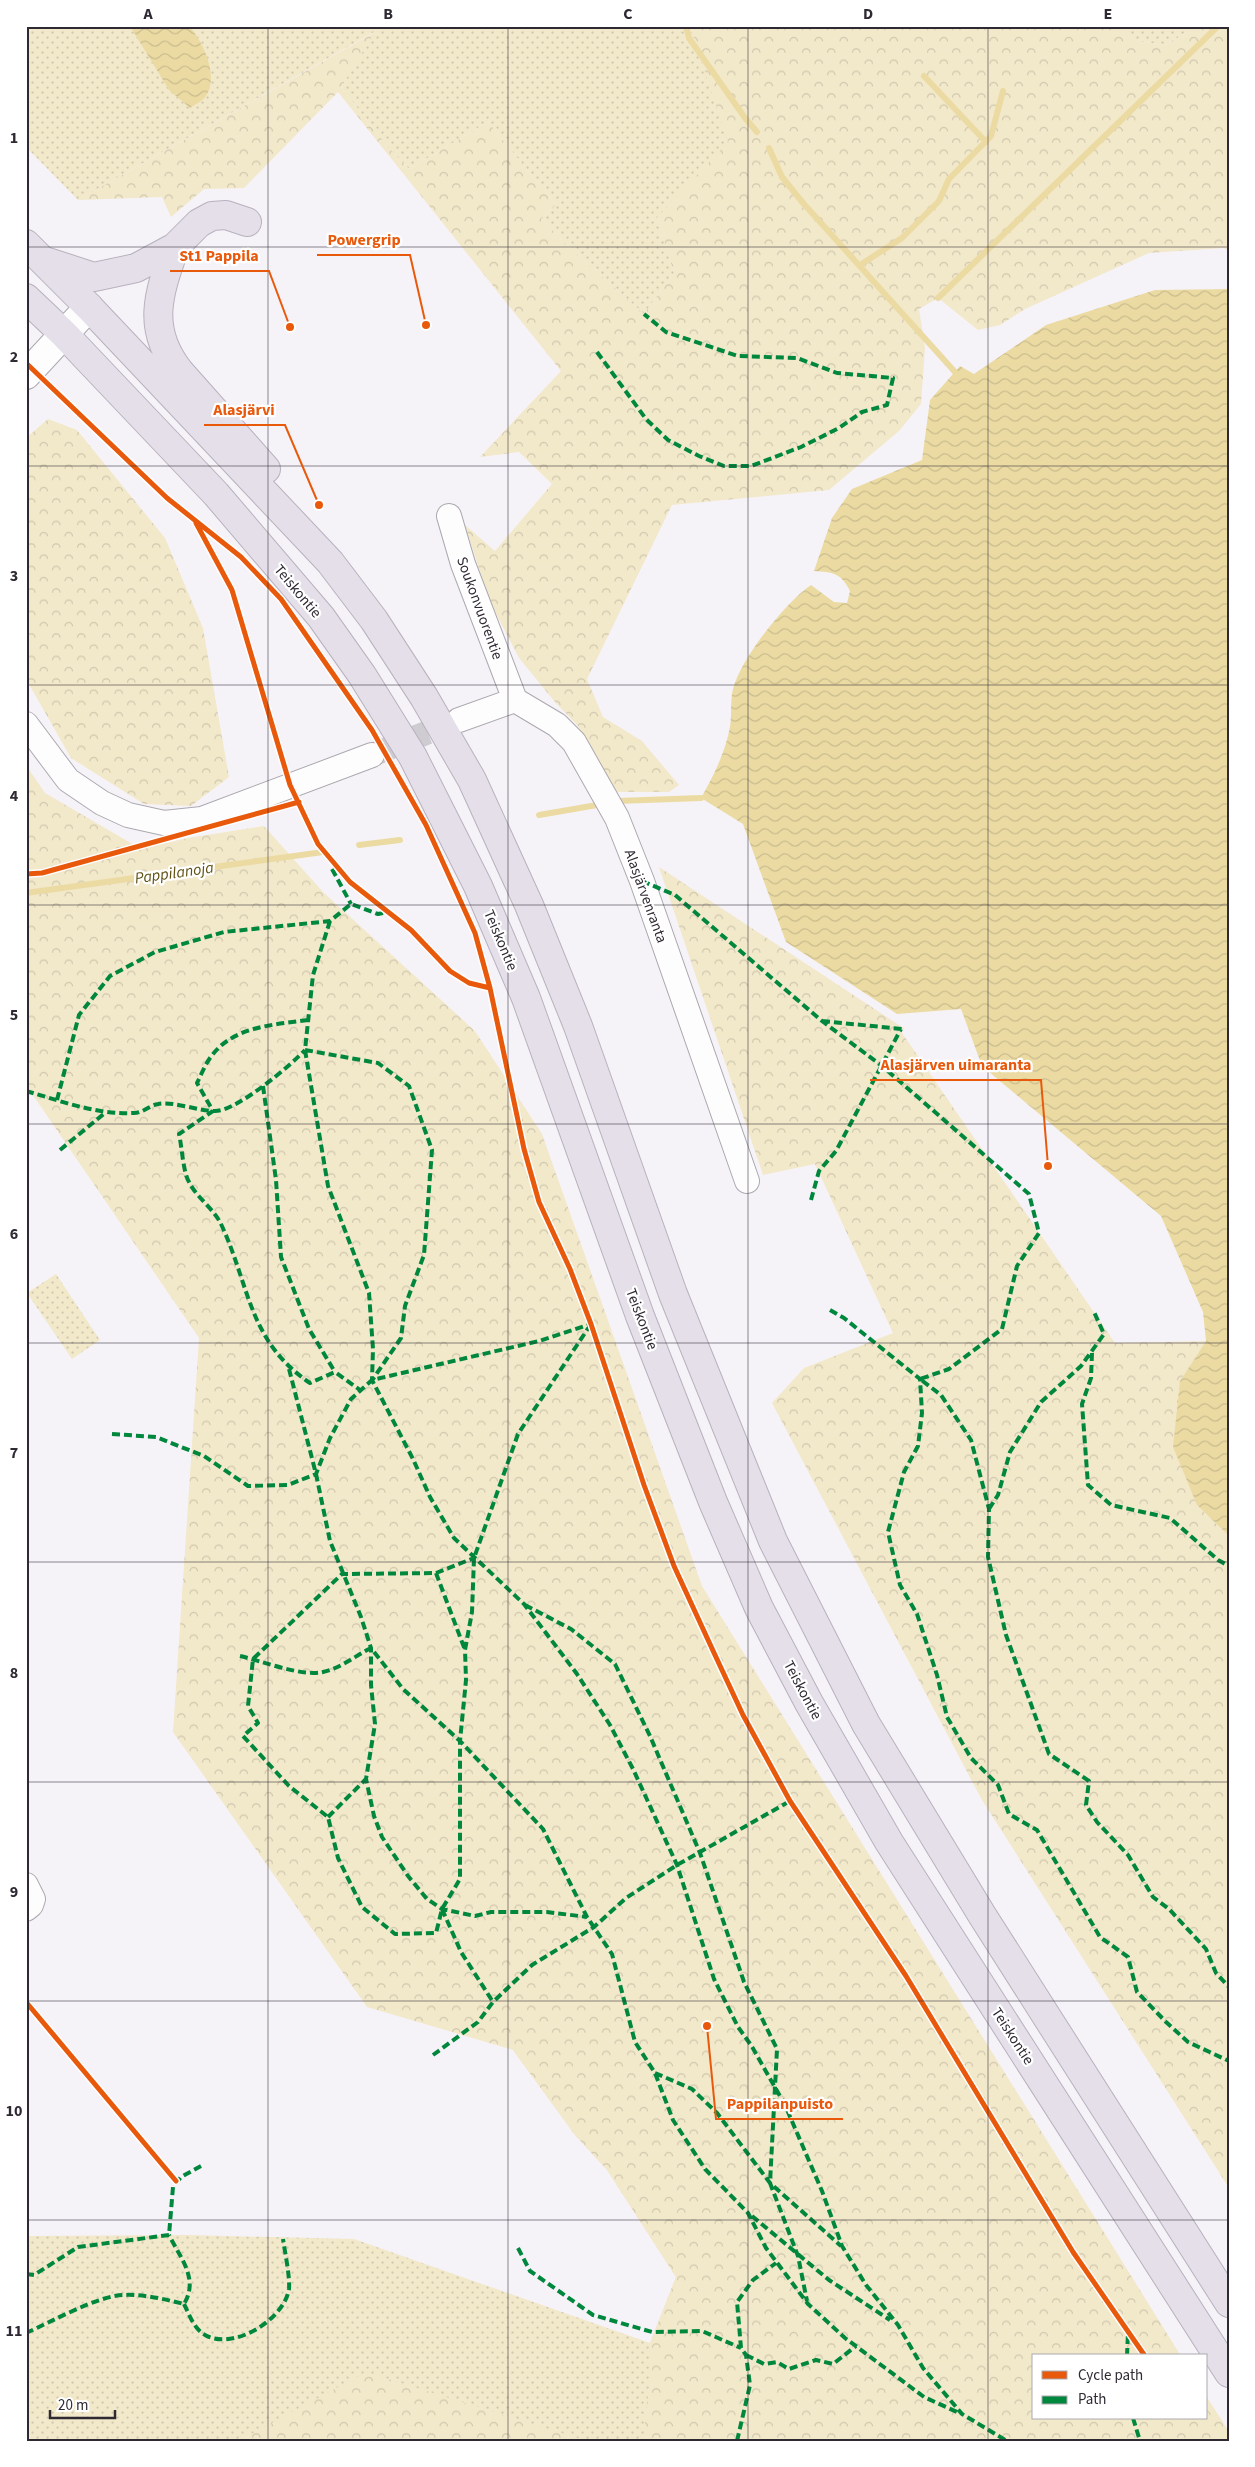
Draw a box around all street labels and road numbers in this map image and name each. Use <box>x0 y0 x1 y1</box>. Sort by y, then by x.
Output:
street label: Soukonvuorentie <box>451 554 508 662</box>
street label: Teiskontie <box>269 560 326 623</box>
street label: Alasjärvenranta <box>619 846 672 946</box>
street label: Teiskontie <box>478 907 523 974</box>
street label: Teiskontie <box>620 1285 663 1353</box>
street label: Teiskontie <box>778 1657 827 1723</box>
street label: Teiskontie <box>986 2004 1039 2069</box>

